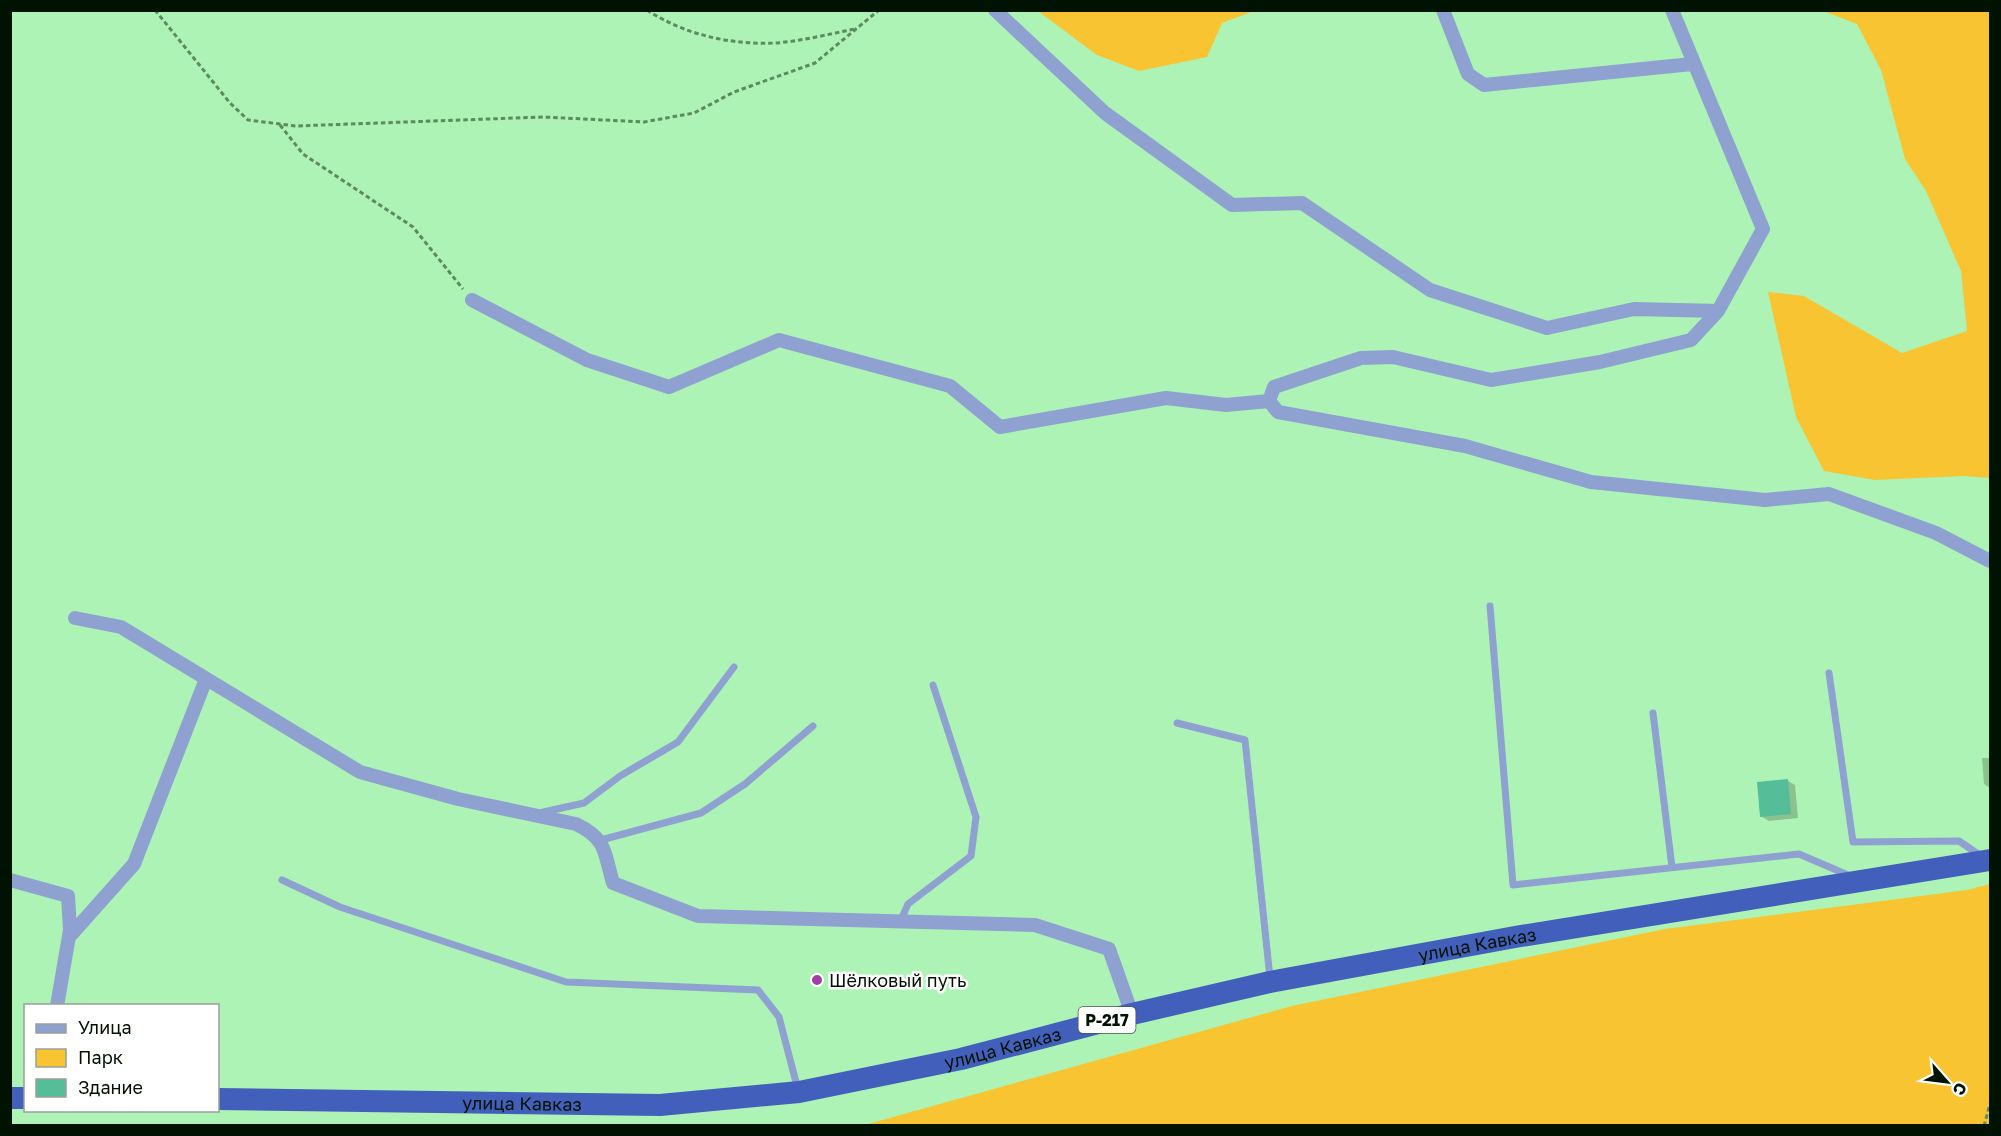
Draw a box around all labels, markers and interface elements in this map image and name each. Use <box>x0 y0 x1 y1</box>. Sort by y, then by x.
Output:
street label: улица Кавказ <box>1416 923 1538 966</box>
place label: Шёлковый путь <box>829 969 966 991</box>
marker: Шёлковый путь <box>810 973 824 987</box>
legend <box>24 1004 219 1112</box>
road number: Р-217 <box>1078 1007 1136 1033</box>
text: Улица <box>78 1016 132 1038</box>
street label: улица Кавказ <box>942 1022 1063 1073</box>
text: Парк <box>78 1046 123 1068</box>
north arrow <box>1917 1052 1977 1112</box>
text: Здание <box>78 1076 143 1098</box>
text: С <box>1949 1079 1972 1099</box>
street label: улица Кавказ <box>462 1091 582 1115</box>

